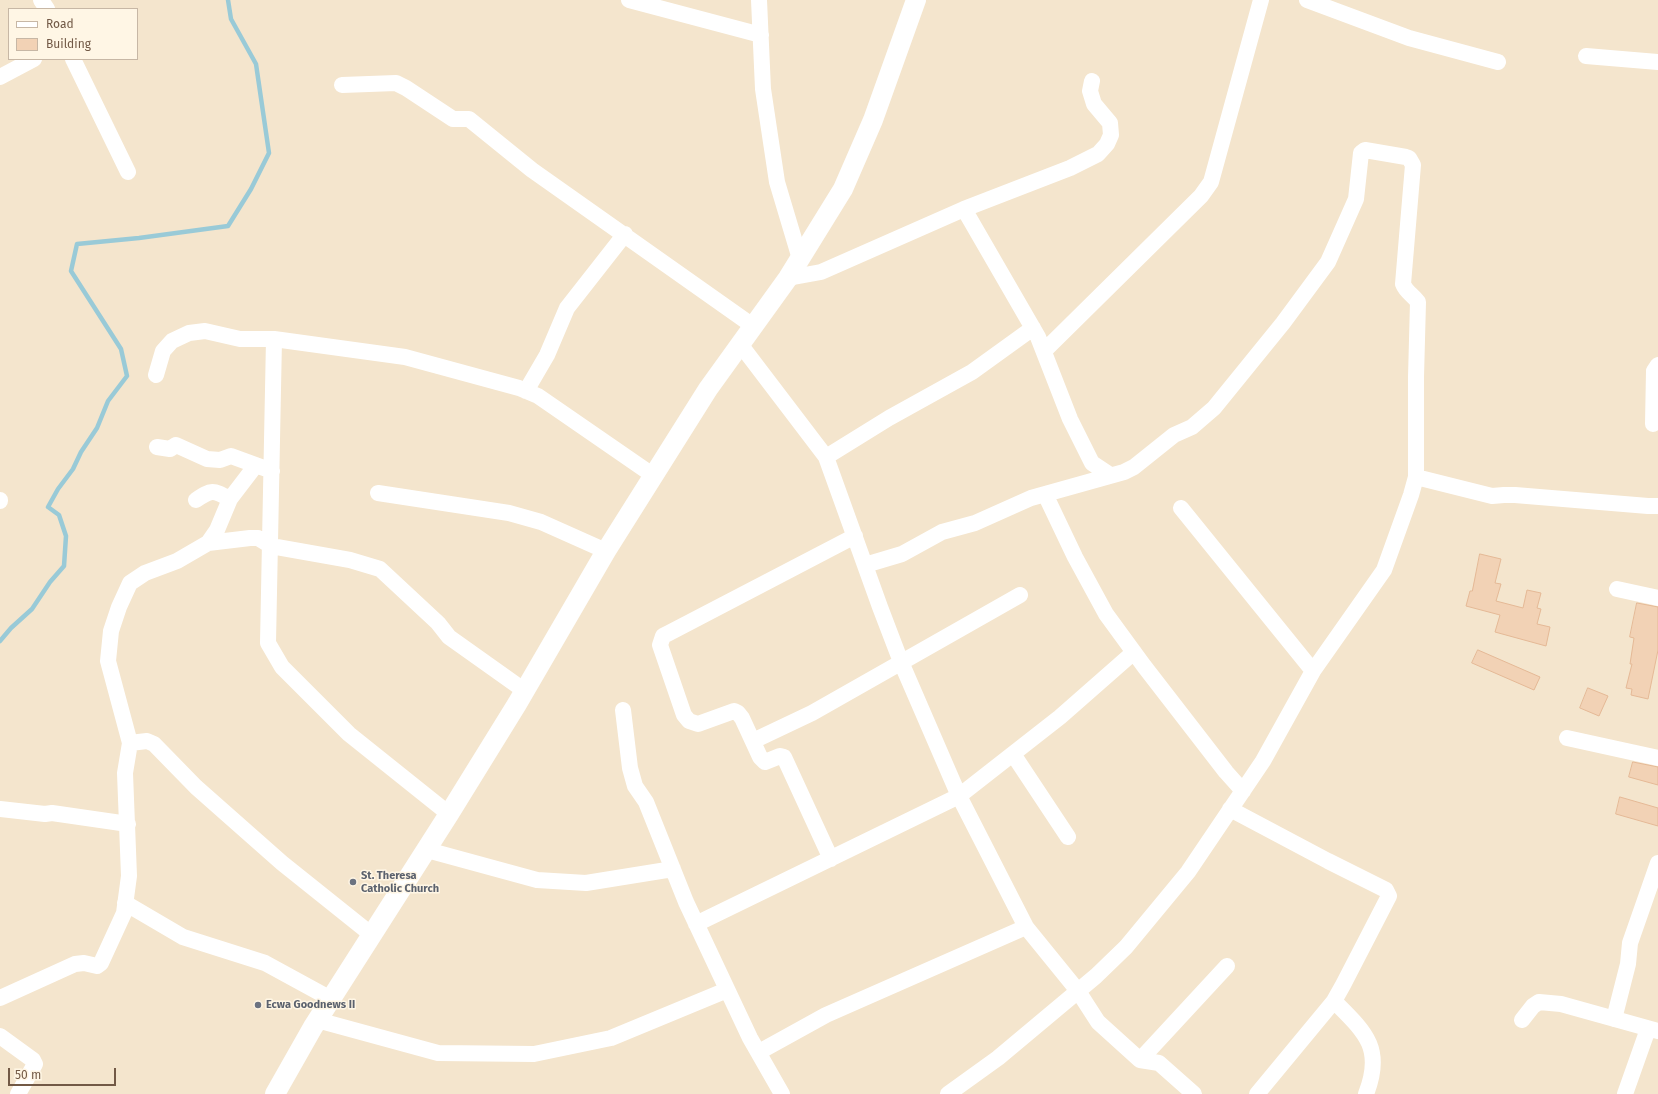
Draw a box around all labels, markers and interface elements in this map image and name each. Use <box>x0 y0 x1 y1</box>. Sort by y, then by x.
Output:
legend <box>8 8 138 60</box>
text: Road <box>46 17 74 31</box>
text: Building <box>46 37 91 51</box>
place label: St. Theresa Catholic Church <box>361 869 439 895</box>
marker: St. Theresa Catholic Church <box>348 877 358 887</box>
place label: Ecwa Goodnews II <box>266 998 355 1012</box>
marker: Ecwa Goodnews II <box>253 1000 263 1010</box>
scale bar <box>10 1060 118 1086</box>
text: 50 m <box>15 1068 41 1082</box>

